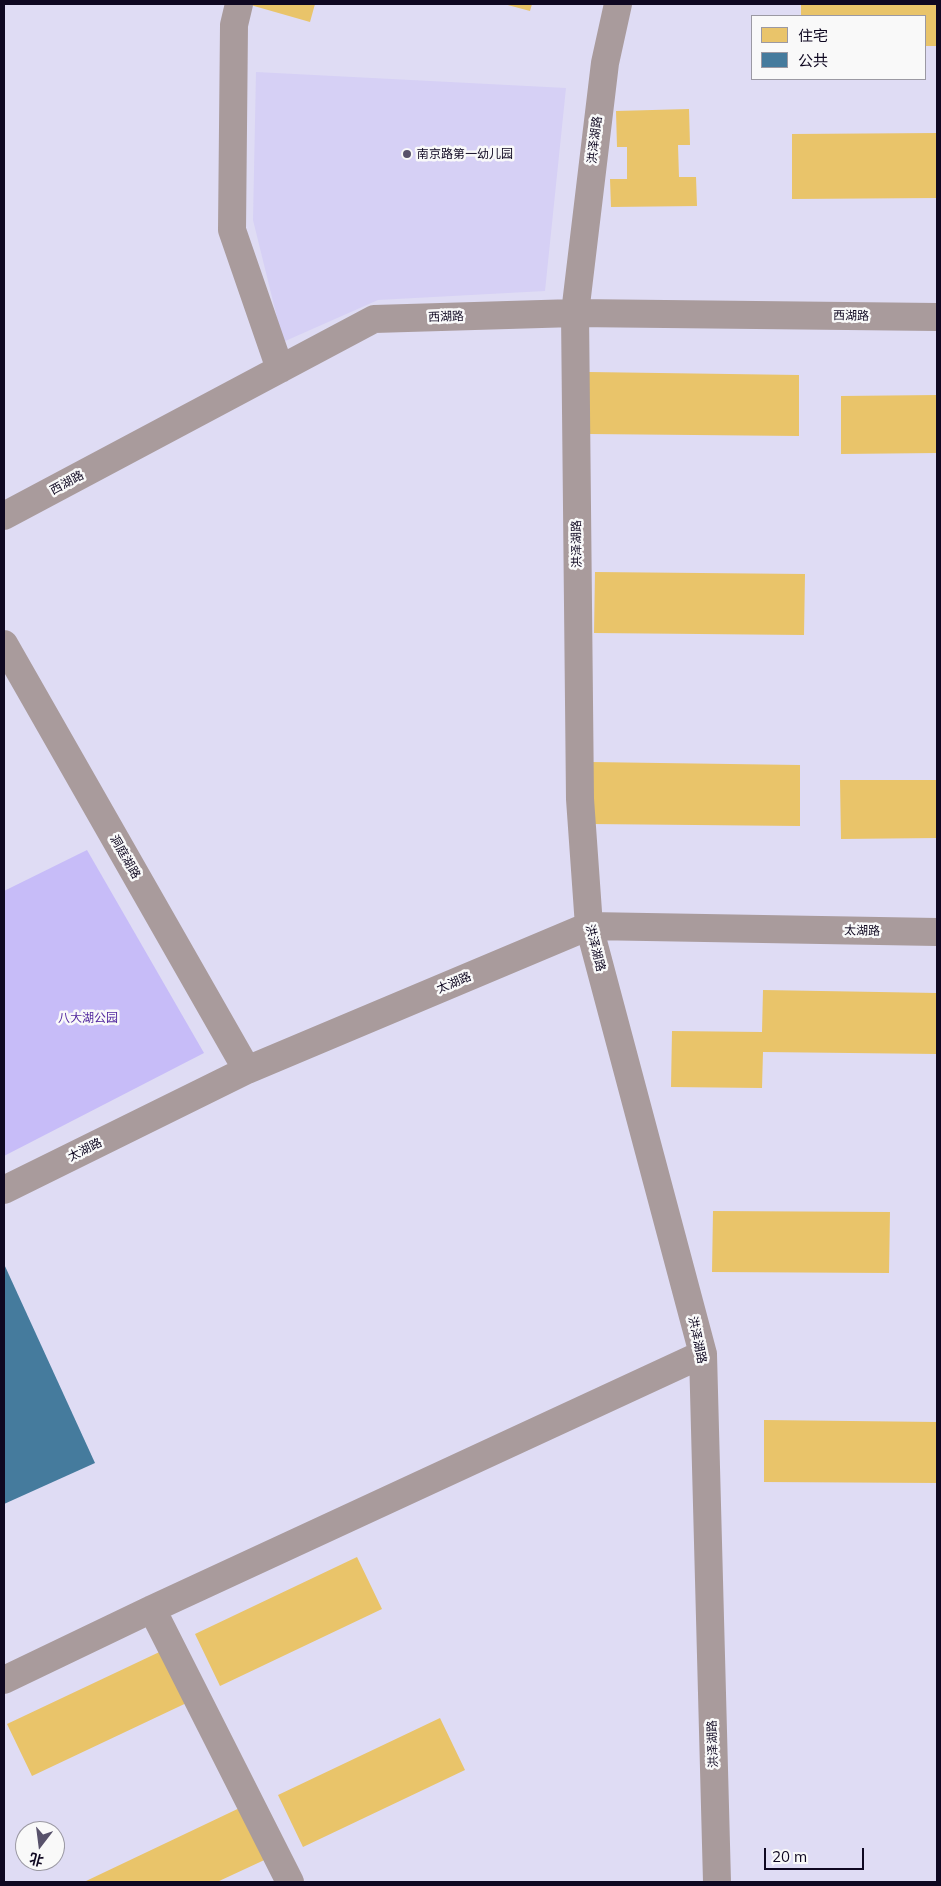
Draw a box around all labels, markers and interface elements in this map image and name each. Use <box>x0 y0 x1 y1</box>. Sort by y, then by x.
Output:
legend <box>751 15 926 80</box>
text: 住宅 <box>798 26 828 45</box>
text: 公共 <box>798 51 828 70</box>
street label: 洪泽湖路 <box>585 115 605 165</box>
place label: 南京路第一幼儿园 <box>417 147 513 161</box>
marker: 南京路第一幼儿园 <box>401 148 413 160</box>
street label: 西湖路 <box>833 308 869 324</box>
street label: 西湖路 <box>428 309 464 325</box>
street label: 西湖路 <box>48 468 86 498</box>
street label: 洪泽湖路 <box>569 520 585 568</box>
street label: 洞庭湖路 <box>107 833 143 881</box>
street label: 洪泽湖路 <box>582 923 608 973</box>
street label: 太湖路 <box>844 923 880 939</box>
street label: 太湖路 <box>435 969 473 997</box>
park label: 八大湖公园 <box>58 1011 118 1025</box>
street label: 太湖路 <box>66 1136 104 1164</box>
street label: 洪泽湖路 <box>685 1315 709 1365</box>
street label: 洪泽湖路 <box>705 1720 721 1768</box>
north arrow <box>15 1821 65 1871</box>
scale bar <box>766 1838 866 1870</box>
text: 20 m <box>772 1847 807 1866</box>
text: 北 <box>27 1849 45 1870</box>

